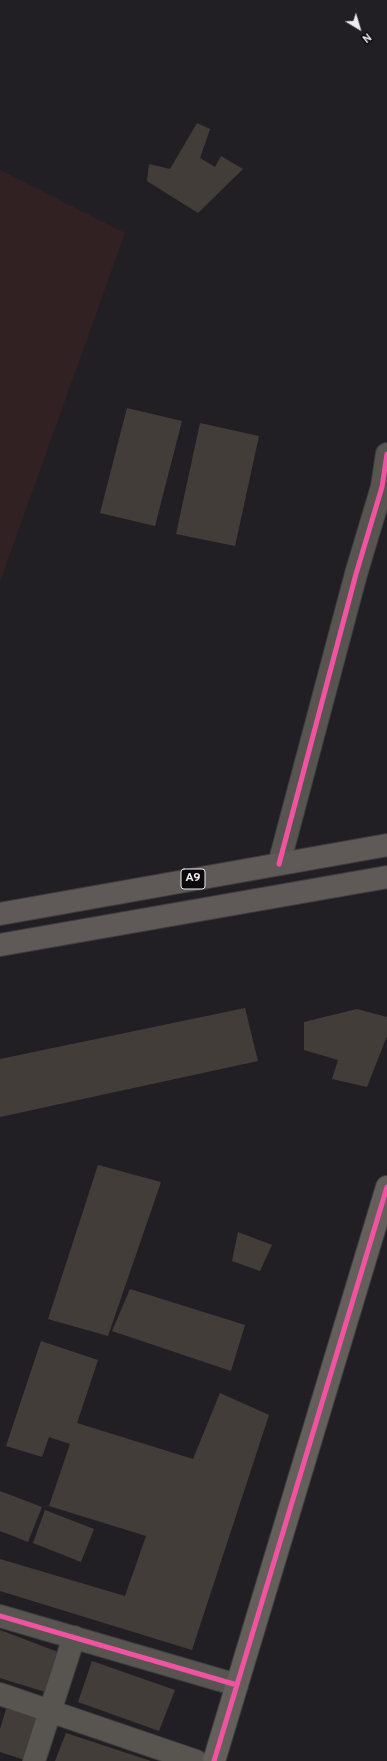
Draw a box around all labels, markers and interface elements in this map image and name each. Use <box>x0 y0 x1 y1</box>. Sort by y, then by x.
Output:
north arrow <box>339 8 379 48</box>
text: N <box>359 30 374 45</box>
road number: A9 <box>181 869 205 889</box>

